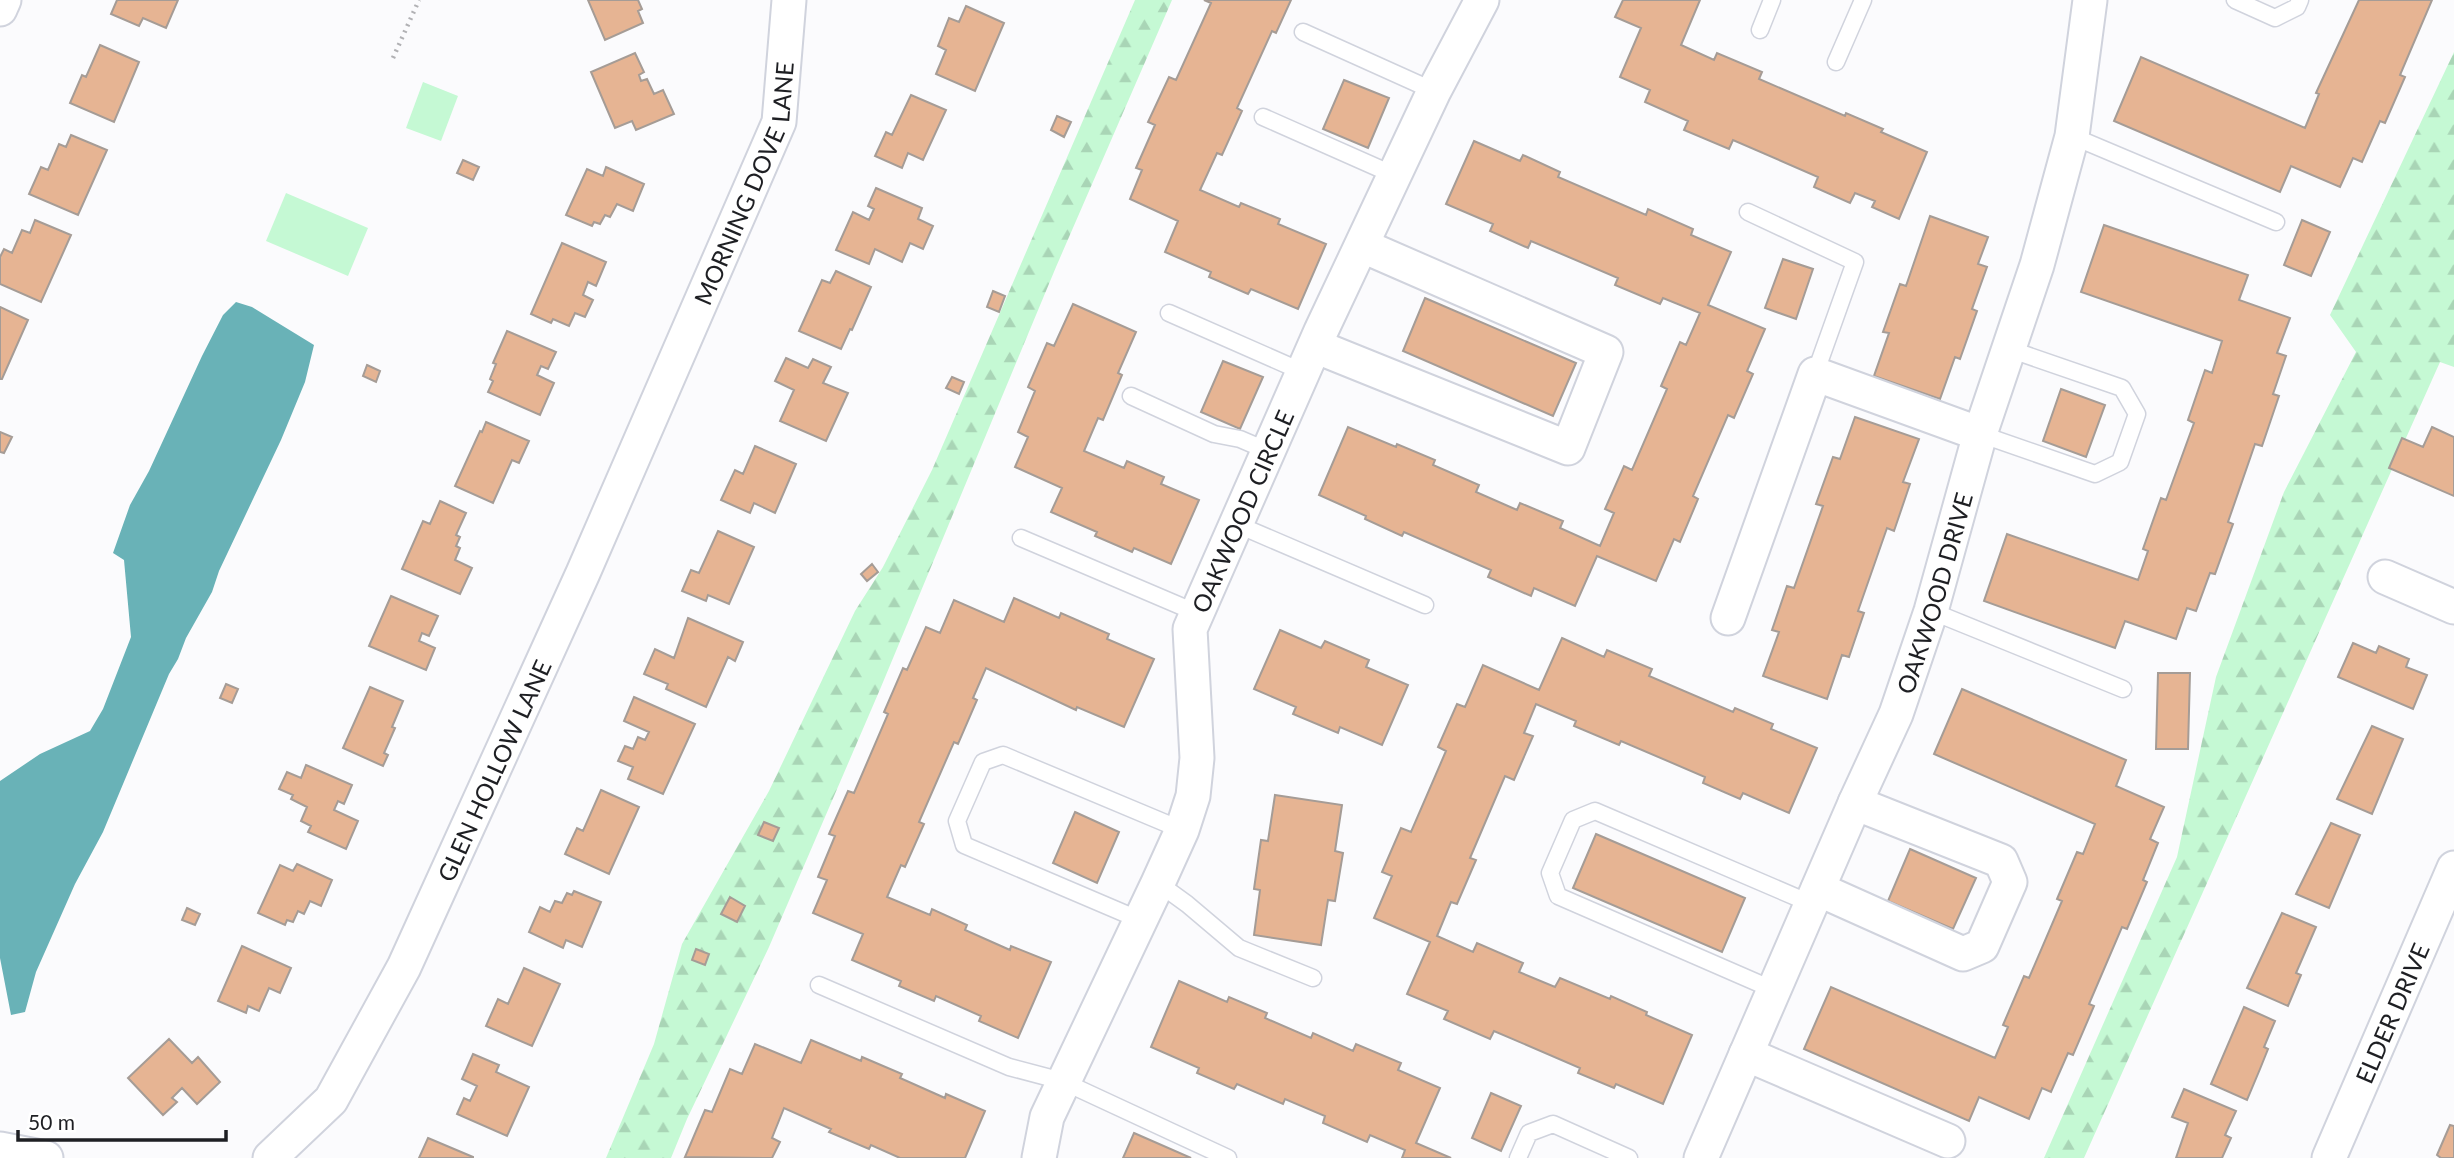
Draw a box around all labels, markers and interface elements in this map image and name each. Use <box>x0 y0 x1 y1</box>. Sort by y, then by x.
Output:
street label: MORNING DOVE LANE <box>687 61 798 309</box>
street label: OAKWOOD CIRCLE <box>1185 405 1299 617</box>
street label: OAKWOOD DRIVE <box>1890 489 1978 697</box>
street label: GLEN HOLLOW LANE <box>431 655 556 886</box>
street label: ELDER DRIVE <box>2349 938 2434 1087</box>
scale bar <box>18 1098 226 1142</box>
text: 50 m <box>28 1109 75 1134</box>

